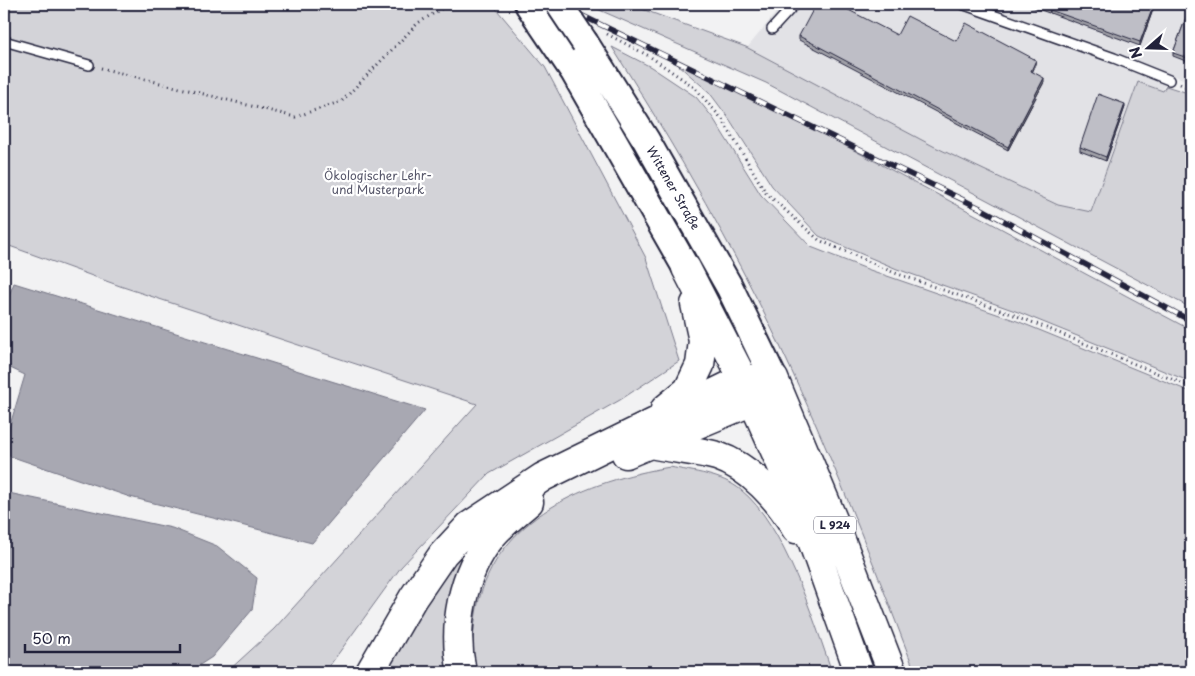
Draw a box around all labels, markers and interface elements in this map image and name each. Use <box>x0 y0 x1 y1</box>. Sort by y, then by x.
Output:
north arrow <box>1122 22 1172 72</box>
text: N <box>1124 44 1147 61</box>
street label: Wittener Straße <box>643 142 705 233</box>
park label: Ökologischer Lehr- und Musterpark <box>324 166 432 198</box>
road number: L 924 <box>814 516 856 534</box>
scale bar <box>25 621 180 653</box>
text: 50 m <box>32 626 71 649</box>

